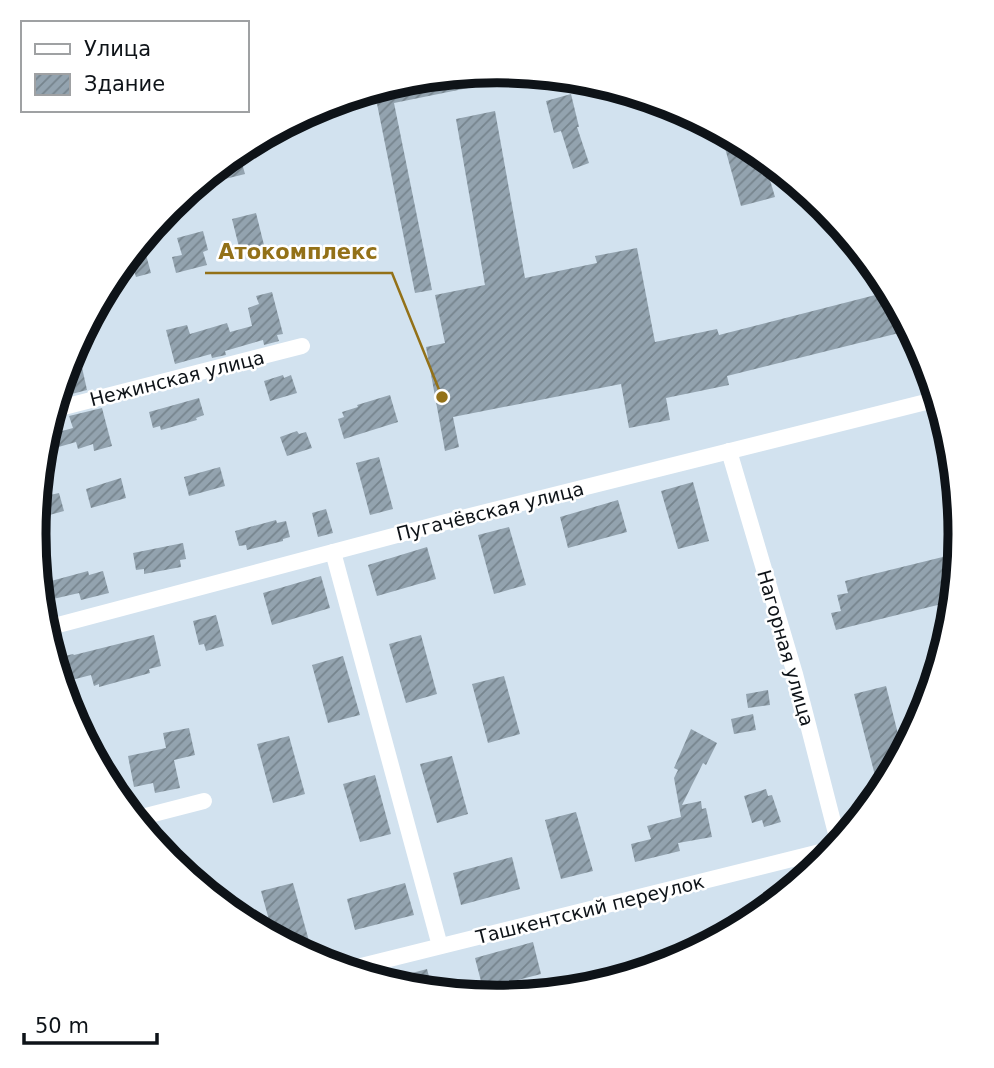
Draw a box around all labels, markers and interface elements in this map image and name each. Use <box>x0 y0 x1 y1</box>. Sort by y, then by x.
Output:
legend <box>21 21 248 112</box>
text: Улица <box>84 37 151 61</box>
text: Здание <box>84 72 165 96</box>
callout: Атокомплекс <box>205 231 392 273</box>
text: Атокомплекс <box>218 240 378 264</box>
street label: Нежинская улица <box>87 346 267 410</box>
street label: Пугачёвская улица <box>394 477 586 545</box>
street label: Нагорная улица <box>753 567 819 729</box>
street label: Ташкентский переулок <box>473 870 706 948</box>
scale bar <box>24 1002 158 1046</box>
text: 50 m <box>35 1014 89 1038</box>

